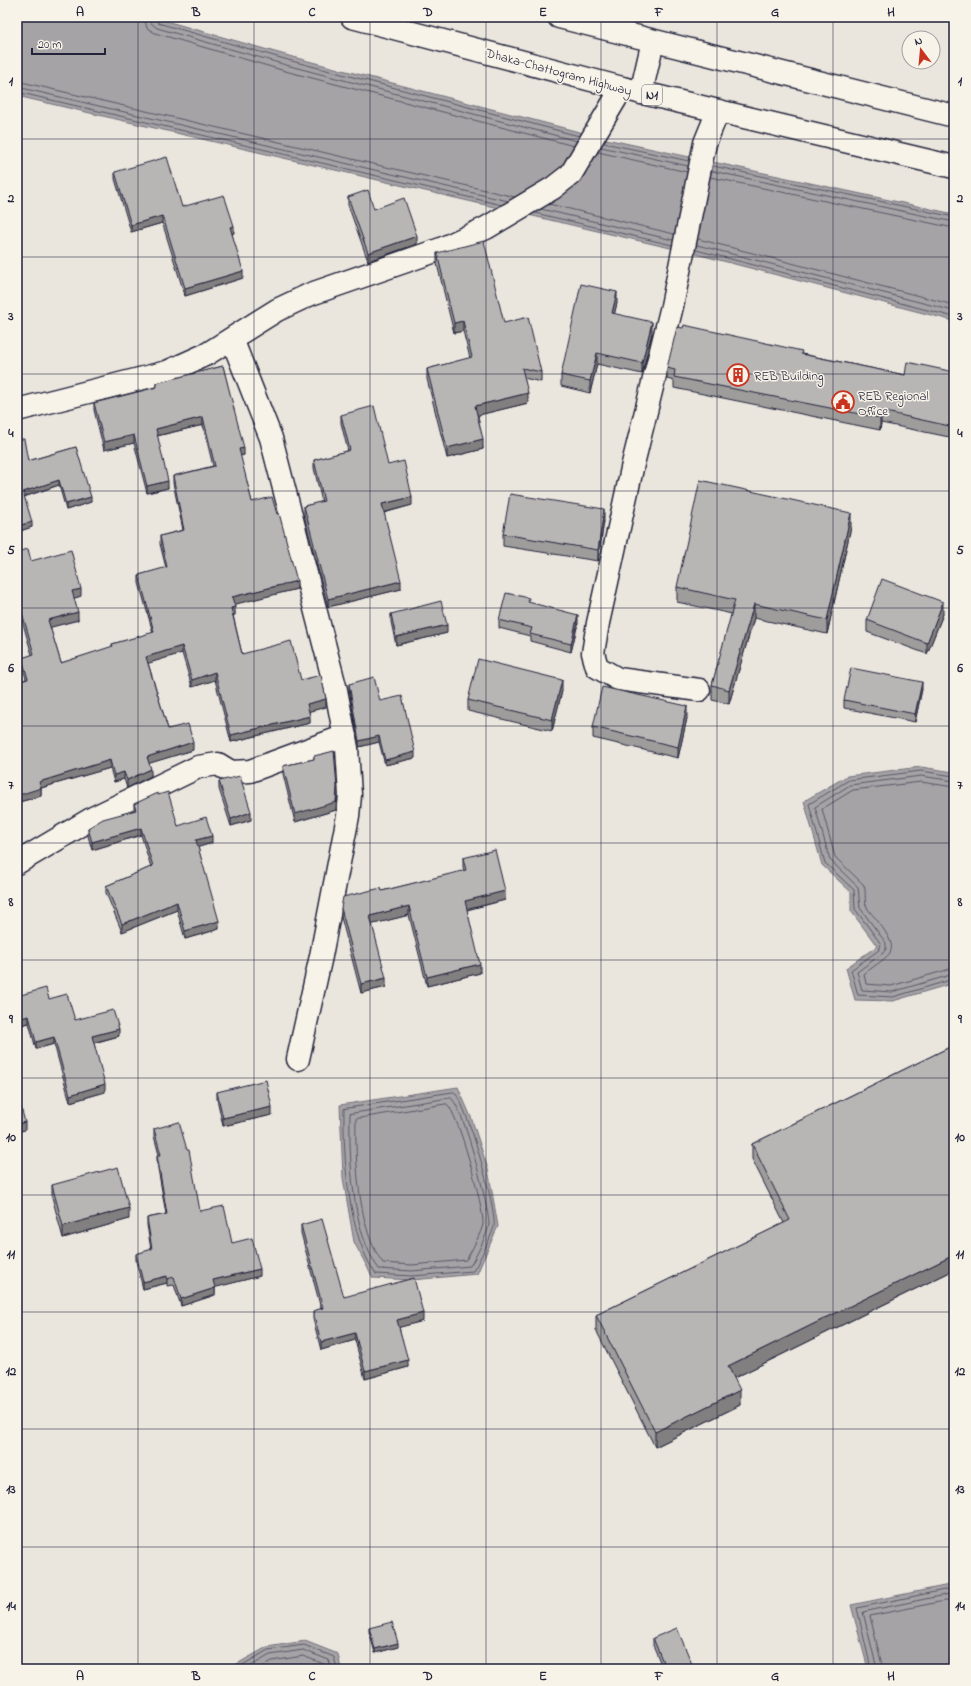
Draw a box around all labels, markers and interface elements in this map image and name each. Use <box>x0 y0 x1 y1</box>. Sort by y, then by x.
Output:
text: A <box>76 3 84 22</box>
text: B <box>191 3 201 22</box>
text: C <box>308 3 316 22</box>
text: D <box>422 3 433 22</box>
text: E <box>539 3 547 22</box>
text: F <box>654 3 664 22</box>
text: G <box>771 3 779 22</box>
text: H <box>887 3 895 22</box>
scale bar <box>32 30 105 56</box>
north arrow <box>901 30 941 70</box>
text: N <box>913 33 924 50</box>
text: 20 m <box>38 36 61 54</box>
street label: Dhaka-Chattogram Highway <box>482 44 634 102</box>
text: 1 <box>9 72 14 91</box>
text: 1 <box>958 72 963 91</box>
road number: N1 <box>642 85 662 105</box>
text: 2 <box>7 189 15 208</box>
text: 2 <box>956 189 964 208</box>
text: 3 <box>7 307 14 326</box>
text: 3 <box>956 307 963 326</box>
building icon: REB Building <box>725 362 751 388</box>
place label: REB Building <box>754 367 824 387</box>
place label: REB Regional Office <box>858 387 929 421</box>
public building icon: REB Regional Office <box>830 389 856 415</box>
text: 4 <box>7 424 14 443</box>
text: 4 <box>956 424 963 443</box>
text: 5 <box>7 541 15 560</box>
text: 5 <box>956 541 964 560</box>
text: 6 <box>7 659 14 678</box>
text: 6 <box>956 659 963 678</box>
text: 7 <box>8 776 14 795</box>
text: 7 <box>957 776 963 795</box>
text: 8 <box>8 893 14 912</box>
text: 8 <box>957 893 963 912</box>
text: 9 <box>8 1010 14 1029</box>
text: 9 <box>957 1010 963 1029</box>
text: 10 <box>6 1128 16 1147</box>
text: 10 <box>955 1128 965 1147</box>
text: 11 <box>7 1245 16 1264</box>
text: 11 <box>956 1245 965 1264</box>
text: 12 <box>6 1362 17 1381</box>
text: 12 <box>955 1362 966 1381</box>
text: 13 <box>6 1480 16 1499</box>
text: 13 <box>955 1480 965 1499</box>
text: 14 <box>6 1597 16 1616</box>
text: 14 <box>955 1597 965 1616</box>
text: A <box>76 1667 84 1686</box>
text: B <box>191 1667 201 1686</box>
text: C <box>308 1667 316 1686</box>
text: D <box>422 1667 433 1686</box>
text: E <box>539 1667 547 1686</box>
text: F <box>654 1667 664 1686</box>
text: G <box>771 1667 779 1686</box>
text: H <box>887 1667 895 1686</box>

